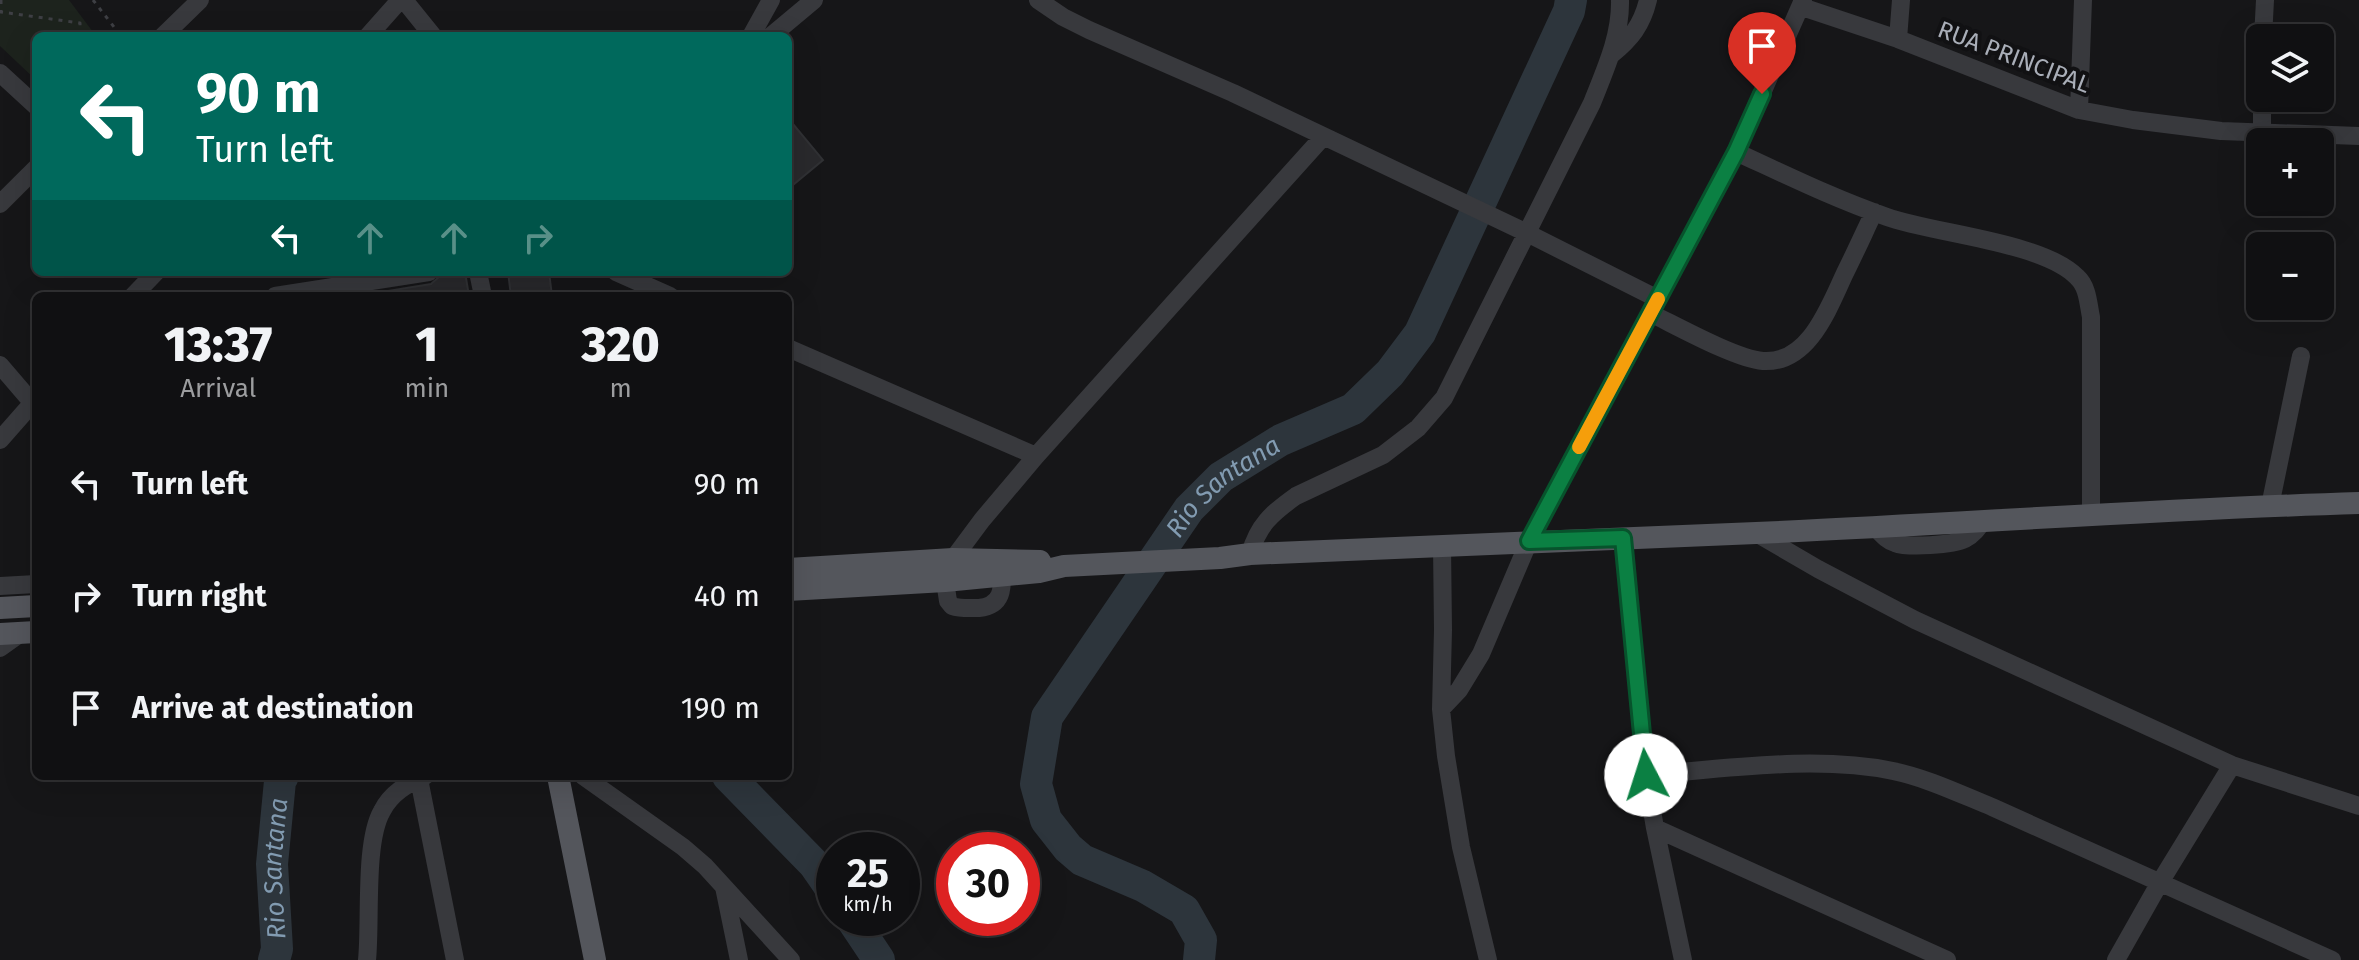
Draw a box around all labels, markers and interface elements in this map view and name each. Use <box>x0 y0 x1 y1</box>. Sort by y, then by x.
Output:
pin <box>1728 12 1796 94</box>
street label: RUA PRINCIPAL <box>1934 15 2094 99</box>
icon: arrive <box>1740 24 1784 68</box>
map controls <box>2246 24 2334 320</box>
button: layers <box>2246 24 2334 112</box>
text: 90 m <box>196 60 321 127</box>
icon: left <box>64 64 168 168</box>
text: Turn left <box>196 128 334 172</box>
button: + <box>2246 128 2334 216</box>
icon: left <box>264 216 308 260</box>
icon: ahead <box>348 216 392 260</box>
icon: ahead <box>432 216 476 260</box>
icon: right <box>516 216 560 260</box>
button: − <box>2246 232 2334 320</box>
text: 13:37 <box>164 316 272 374</box>
text: 1 <box>416 316 438 374</box>
text: 320 <box>581 316 660 374</box>
text: Arrival <box>180 373 256 404</box>
text: min <box>404 373 449 404</box>
text: m <box>609 373 632 404</box>
water label: Rio Santana <box>1159 430 1286 543</box>
icon: left <box>64 462 108 506</box>
text: Turn left <box>132 466 248 502</box>
text: 90 m <box>694 466 760 502</box>
icon: right <box>64 574 108 618</box>
text: Turn right <box>132 578 267 614</box>
text: 40 m <box>694 578 760 614</box>
icon: arrive <box>64 686 108 730</box>
text: Arrive at destination <box>132 690 414 726</box>
text: 190 m <box>681 690 760 726</box>
position arrow <box>1604 733 1688 817</box>
water label: Rio Santana <box>257 796 294 940</box>
speed limit sign: 30 <box>936 832 1040 936</box>
text: 25 <box>847 850 889 898</box>
text: km/h <box>843 892 893 916</box>

